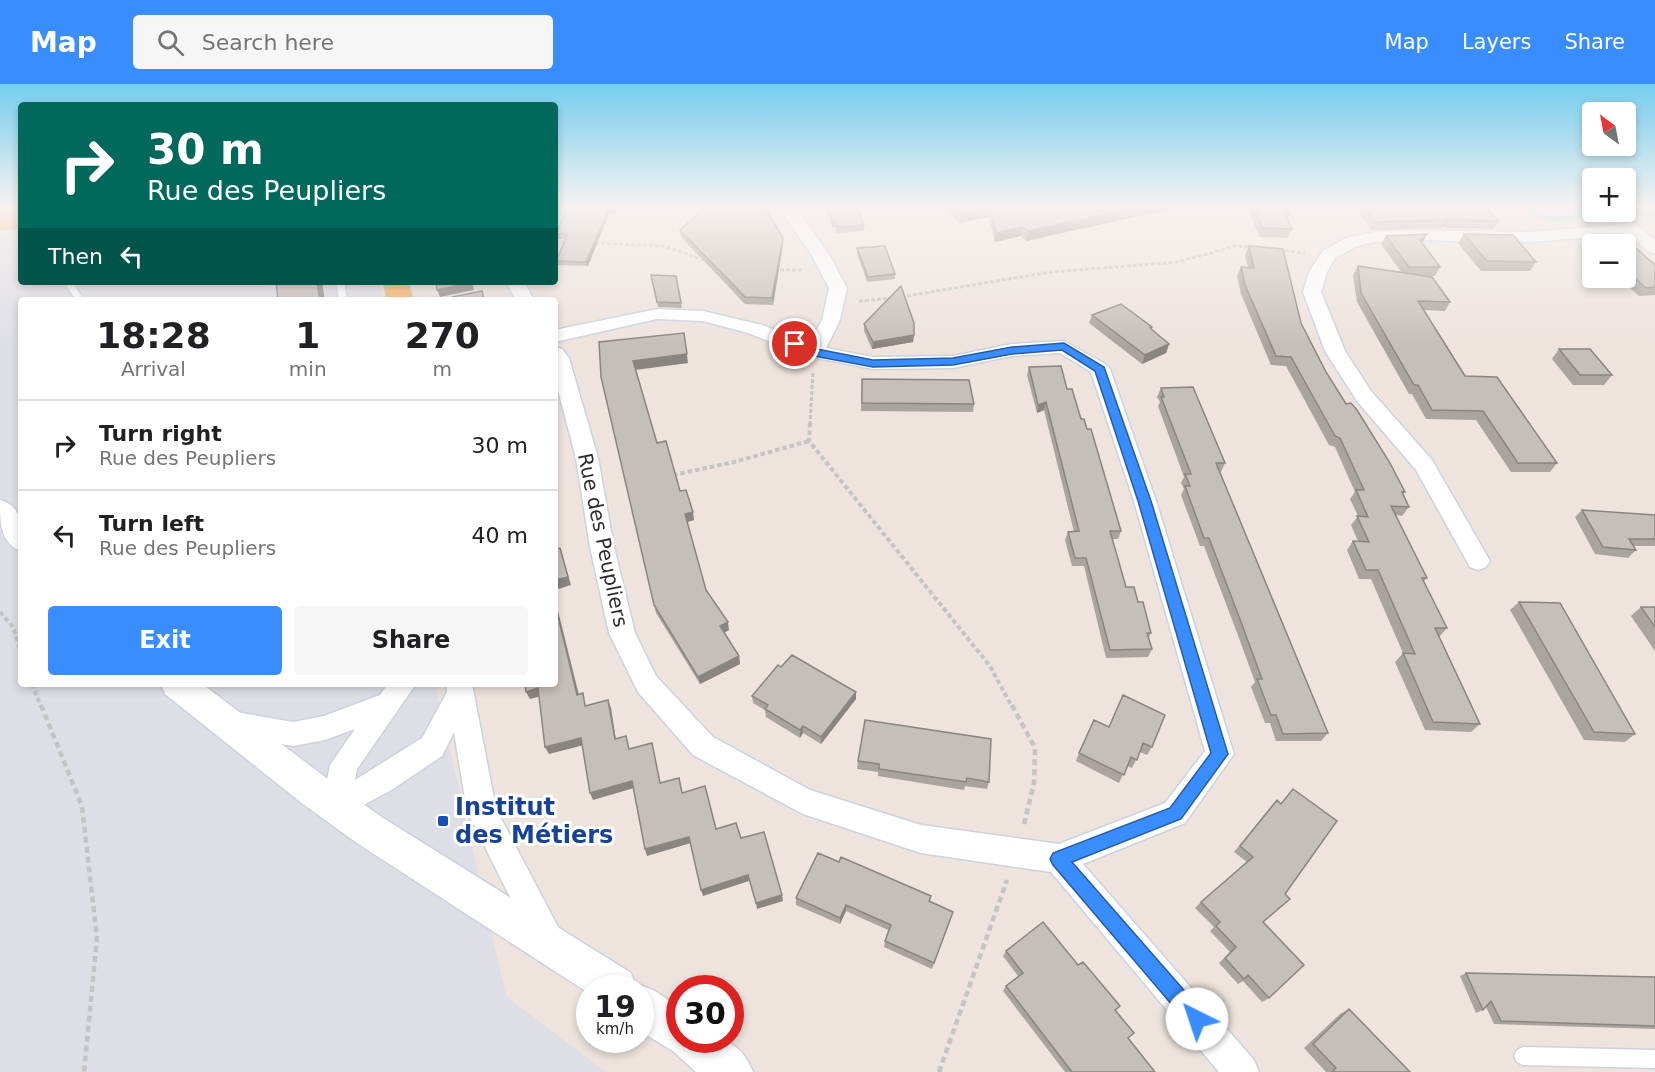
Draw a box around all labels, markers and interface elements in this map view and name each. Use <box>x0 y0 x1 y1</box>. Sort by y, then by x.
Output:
search box <box>133 15 553 69</box>
text: Map <box>30 26 97 59</box>
icon: search <box>154 26 187 59</box>
text: Search here <box>202 30 334 55</box>
text: Map <box>1385 30 1429 54</box>
text: Layers <box>1462 30 1531 54</box>
text: Share <box>1564 30 1625 54</box>
north arrow <box>1582 102 1636 156</box>
map controls <box>1582 102 1636 288</box>
text: 30 m <box>147 125 264 174</box>
icon: right <box>48 126 126 204</box>
button: + <box>1582 168 1636 222</box>
text: Rue des Peupliers <box>147 175 386 206</box>
button: − <box>1582 234 1636 288</box>
icon: left <box>115 240 148 273</box>
text: Then <box>48 244 103 269</box>
text: 18:28 <box>96 315 211 356</box>
text: 1 <box>295 315 320 356</box>
text: 270 <box>405 315 480 356</box>
pin <box>769 318 820 369</box>
icon: arrive <box>778 327 811 360</box>
text: Arrival <box>121 357 186 381</box>
text: min <box>289 357 327 381</box>
text: m <box>433 357 452 381</box>
text: Turn right <box>99 421 222 446</box>
icon: right <box>48 429 81 462</box>
text: 30 m <box>472 433 528 458</box>
text: Rue des Peupliers <box>99 446 276 470</box>
street label: Rue des Peupliers <box>573 451 633 629</box>
text: Turn left <box>99 511 204 536</box>
icon: left <box>48 519 81 552</box>
text: 40 m <box>472 523 528 548</box>
text: Rue des Peupliers <box>99 536 276 560</box>
button: Exit <box>48 606 282 675</box>
button: Share <box>294 606 528 675</box>
place label: Institut des Métiers <box>455 793 613 849</box>
marker: Institut des Métiers <box>436 814 450 828</box>
speed limit sign: 30 <box>666 975 744 1053</box>
position arrow <box>1165 987 1229 1051</box>
text: 19 <box>594 989 636 1024</box>
text: km/h <box>596 1020 634 1038</box>

